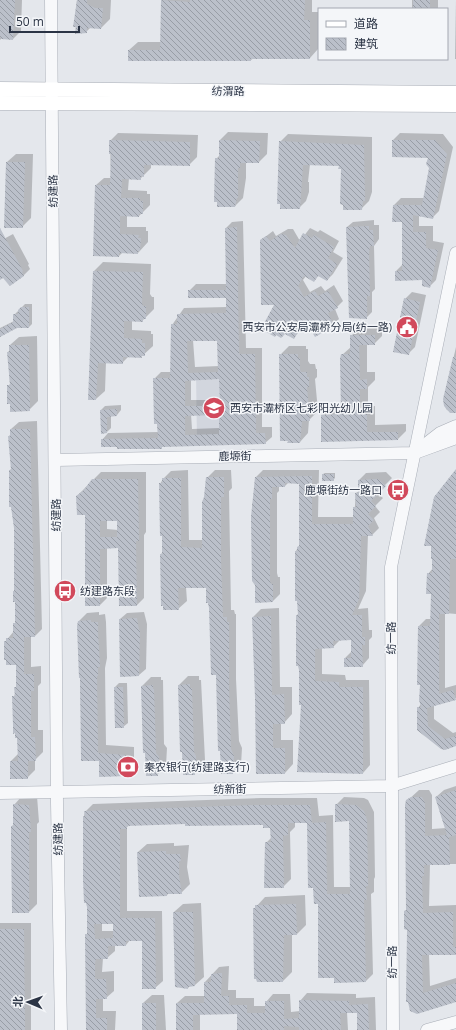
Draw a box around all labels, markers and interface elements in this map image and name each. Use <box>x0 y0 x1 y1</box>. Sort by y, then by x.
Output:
scale bar <box>10 8 79 34</box>
legend <box>318 8 448 60</box>
text: 50 m <box>16 13 44 30</box>
text: 道路 <box>354 15 378 32</box>
text: 建筑 <box>354 35 378 52</box>
street label: 纺渭路 <box>211 83 245 98</box>
street label: 纺建路 <box>45 174 60 208</box>
public building icon: 西安市公安局灞桥分局(纺一路) <box>394 314 420 340</box>
place label: 西安市公安局灞桥分局(纺一路) <box>243 319 392 334</box>
school or university icon: 西安市灞桥区七彩阳光幼儿园 <box>201 395 227 421</box>
place label: 西安市灞桥区七彩阳光幼儿园 <box>230 400 373 415</box>
street label: 鹿塬街 <box>218 448 252 463</box>
bus stop icon: 鹿塬街纺一路口 <box>385 477 411 503</box>
place label: 鹿塬街纺一路口 <box>305 482 382 497</box>
street label: 纺建路 <box>48 499 63 532</box>
bus stop icon: 纺建路东段 <box>52 578 78 604</box>
place label: 纺建路东段 <box>80 583 135 598</box>
street label: 纺一路 <box>383 622 398 655</box>
bank icon: 秦农银行(纺建路支行) <box>115 754 141 780</box>
place label: 秦农银行(纺建路支行) <box>144 759 250 774</box>
street label: 纺新街 <box>213 781 247 796</box>
street label: 纺建路 <box>50 822 65 856</box>
street label: 纺一路 <box>384 946 399 979</box>
north arrow <box>8 982 48 1022</box>
text: 北 <box>10 996 25 1007</box>

